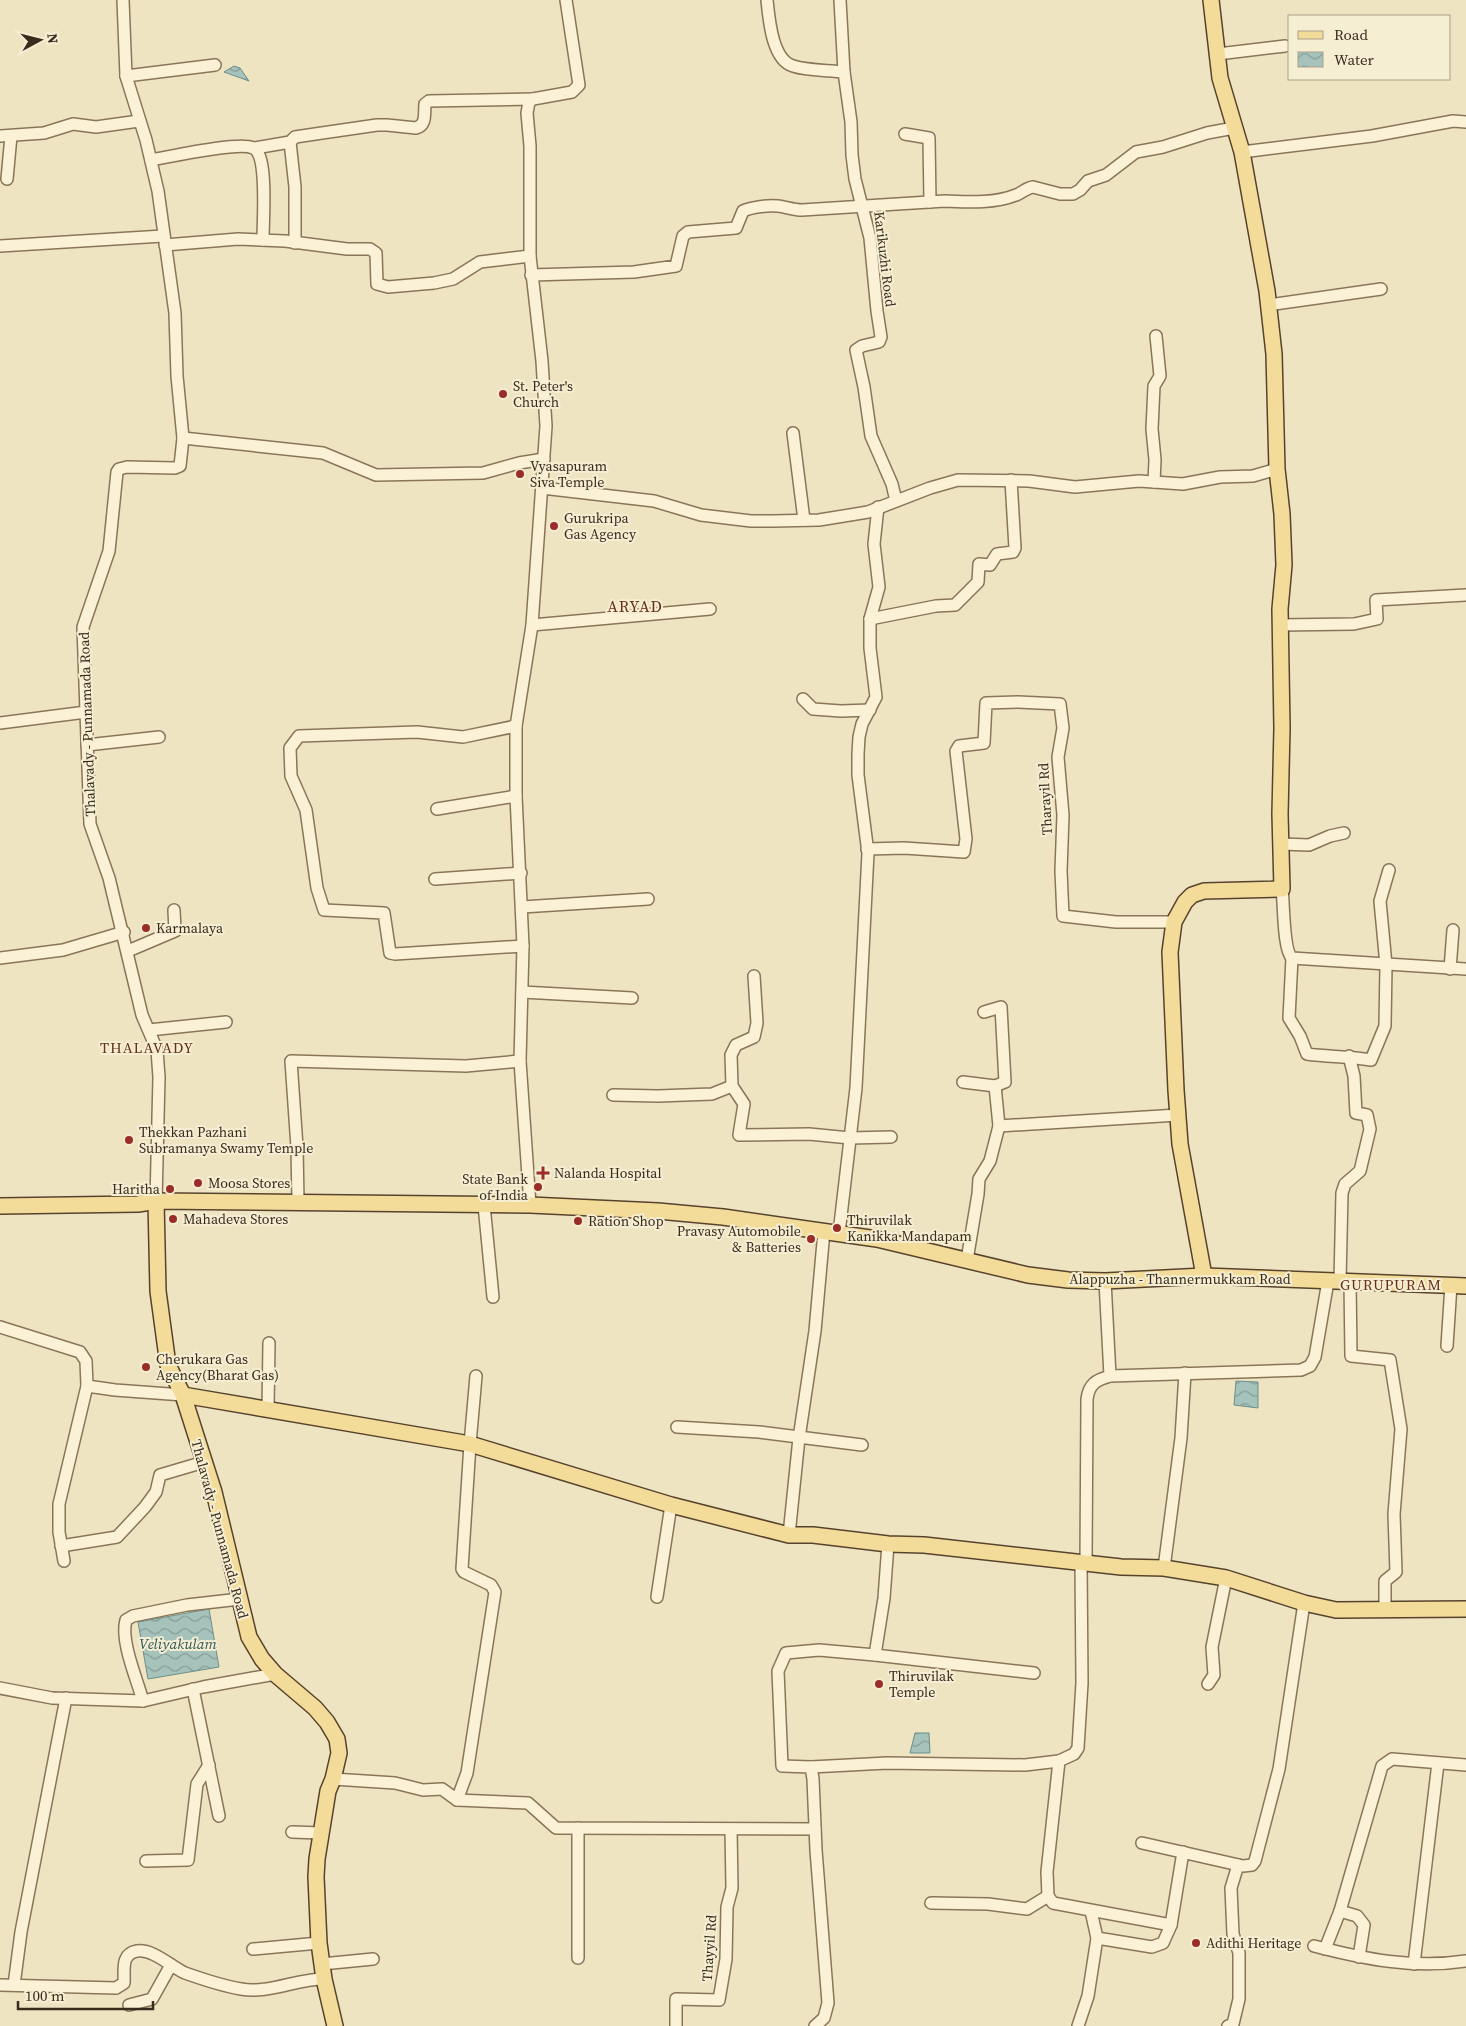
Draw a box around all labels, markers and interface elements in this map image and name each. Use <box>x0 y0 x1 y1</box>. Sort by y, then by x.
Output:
north arrow <box>15 15 65 65</box>
legend <box>1288 15 1451 80</box>
text: Road <box>1334 24 1368 45</box>
text: N <box>42 32 63 45</box>
text: Water <box>1334 49 1375 70</box>
street label: Karikuzhi Road <box>869 210 901 308</box>
place label: St. Peter's Church <box>513 376 573 412</box>
marker: St. Peter's Church <box>497 388 509 400</box>
place label: Vyasapuram Siva Temple <box>530 456 608 492</box>
marker: Vyasapuram Siva Temple <box>514 468 526 480</box>
place label: Gurukripa Gas Agency <box>564 508 637 544</box>
marker: Gurukripa Gas Agency <box>548 520 560 532</box>
district label: ARYAD <box>607 595 663 617</box>
street label: Thalavady - Punnamada Road <box>74 631 100 817</box>
street label: Tharayil Rd <box>1033 762 1057 836</box>
place label: Karmalaya <box>156 918 224 938</box>
marker: Karmalaya <box>140 922 152 934</box>
district label: THALAVADY <box>100 1037 194 1058</box>
place label: Thekkan Pazhani Subramanya Swamy Temple <box>139 1122 313 1158</box>
marker: Thekkan Pazhani Subramanya Swamy Temple <box>123 1134 135 1146</box>
place label: Nalanda Hospital <box>554 1163 662 1183</box>
marker: Nalanda Hospital <box>536 1166 550 1180</box>
place label: State Bank of India <box>462 1169 529 1205</box>
place label: Moosa Stores <box>208 1173 290 1193</box>
marker: Moosa Stores <box>192 1177 204 1189</box>
place label: Haritha <box>112 1179 161 1199</box>
marker: State Bank of India <box>532 1181 544 1193</box>
marker: Haritha <box>164 1183 176 1195</box>
place label: Mahadeva Stores <box>183 1209 288 1229</box>
place label: Thiruvilak Kanikka Mandapam <box>847 1210 972 1246</box>
place label: Ration Shop <box>588 1211 664 1231</box>
marker: Mahadeva Stores <box>167 1213 179 1225</box>
marker: Ration Shop <box>572 1215 584 1227</box>
place label: Pravasy Automobile & Batteries <box>677 1221 801 1257</box>
marker: Thiruvilak Kanikka Mandapam <box>831 1222 843 1234</box>
marker: Pravasy Automobile & Batteries <box>805 1233 817 1245</box>
street label: Alappuzha - Thannermukkam Road <box>1069 1269 1291 1289</box>
district label: GURUPURAM <box>1340 1274 1442 1295</box>
place label: Cherukara Gas Agency(Bharat Gas) <box>156 1349 279 1385</box>
marker: Cherukara Gas Agency(Bharat Gas) <box>140 1361 152 1373</box>
street label: Thalavady - Punnamada Road <box>186 1437 254 1621</box>
water label: Veliyakulam <box>139 1633 218 1654</box>
place label: Thiruvilak Temple <box>889 1666 954 1702</box>
marker: Thiruvilak Temple <box>873 1678 885 1690</box>
street label: Thayyil Rd <box>697 1914 721 1982</box>
place label: Adithi Heritage <box>1206 1933 1301 1953</box>
marker: Adithi Heritage <box>1190 1937 1202 1949</box>
scale bar <box>18 1978 152 2010</box>
text: 100 m <box>25 1985 65 2006</box>

